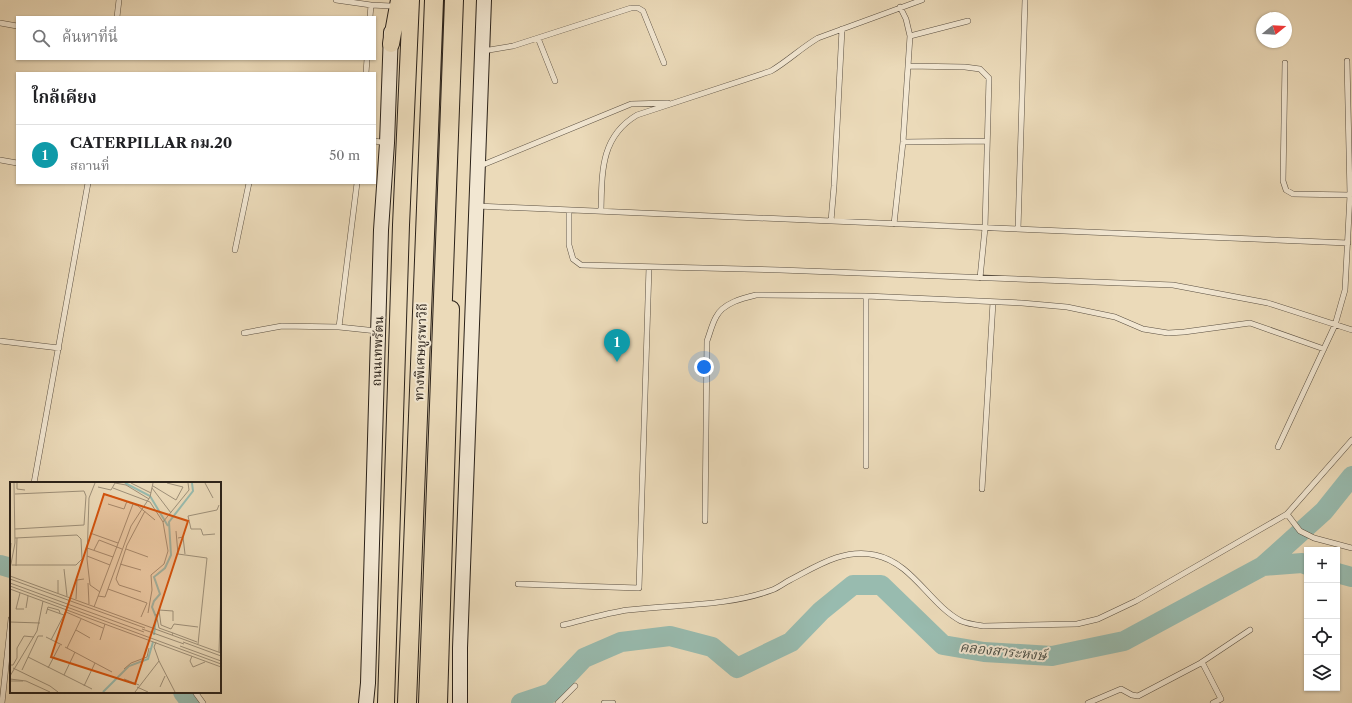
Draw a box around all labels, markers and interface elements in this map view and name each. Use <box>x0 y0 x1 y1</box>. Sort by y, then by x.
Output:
north arrow <box>1256 12 1292 48</box>
search box <box>16 16 376 60</box>
icon: search <box>30 27 52 49</box>
text: ค้นหาที่นี่ <box>62 27 118 46</box>
text: ใกล้เคียง <box>32 87 97 107</box>
text: CATERPILLAR กม.20 <box>70 133 232 152</box>
text: 1 <box>42 147 48 163</box>
text: 50 m <box>329 147 360 163</box>
text: สถานที่ <box>70 157 109 173</box>
street label: ทางพิเศษบูรพาวิถี <box>410 303 431 401</box>
street label: ถนนเทพรัตน <box>368 315 386 387</box>
pin: 1 <box>604 329 630 362</box>
your location <box>694 357 714 377</box>
inset map <box>10 482 221 693</box>
map controls <box>1304 547 1340 691</box>
button: + <box>1304 547 1340 583</box>
button: − <box>1304 583 1340 619</box>
button: locate <box>1304 619 1340 655</box>
water label: คลองสาระหงษ์ <box>959 638 1050 665</box>
button: layers <box>1304 655 1340 691</box>

